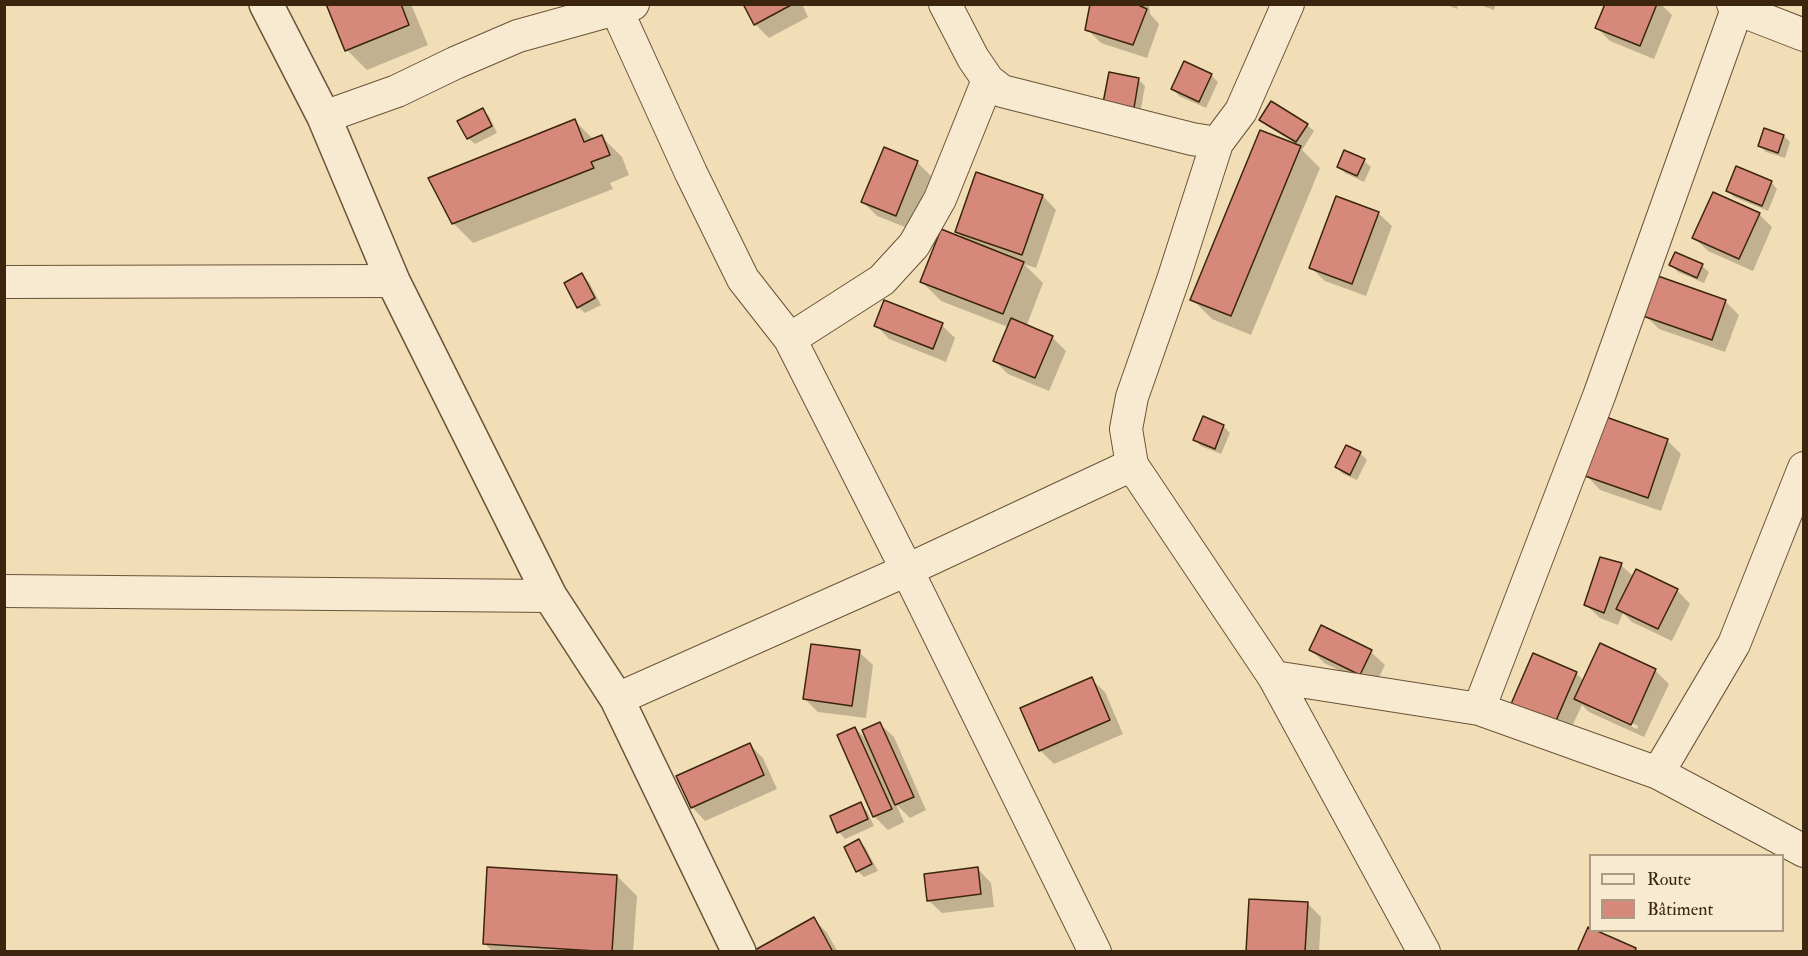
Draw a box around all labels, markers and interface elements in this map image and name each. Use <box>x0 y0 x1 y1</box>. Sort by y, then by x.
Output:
legend <box>1589 854 1784 932</box>
text: Route <box>1647 868 1691 891</box>
text: Bâtiment <box>1647 898 1713 921</box>

